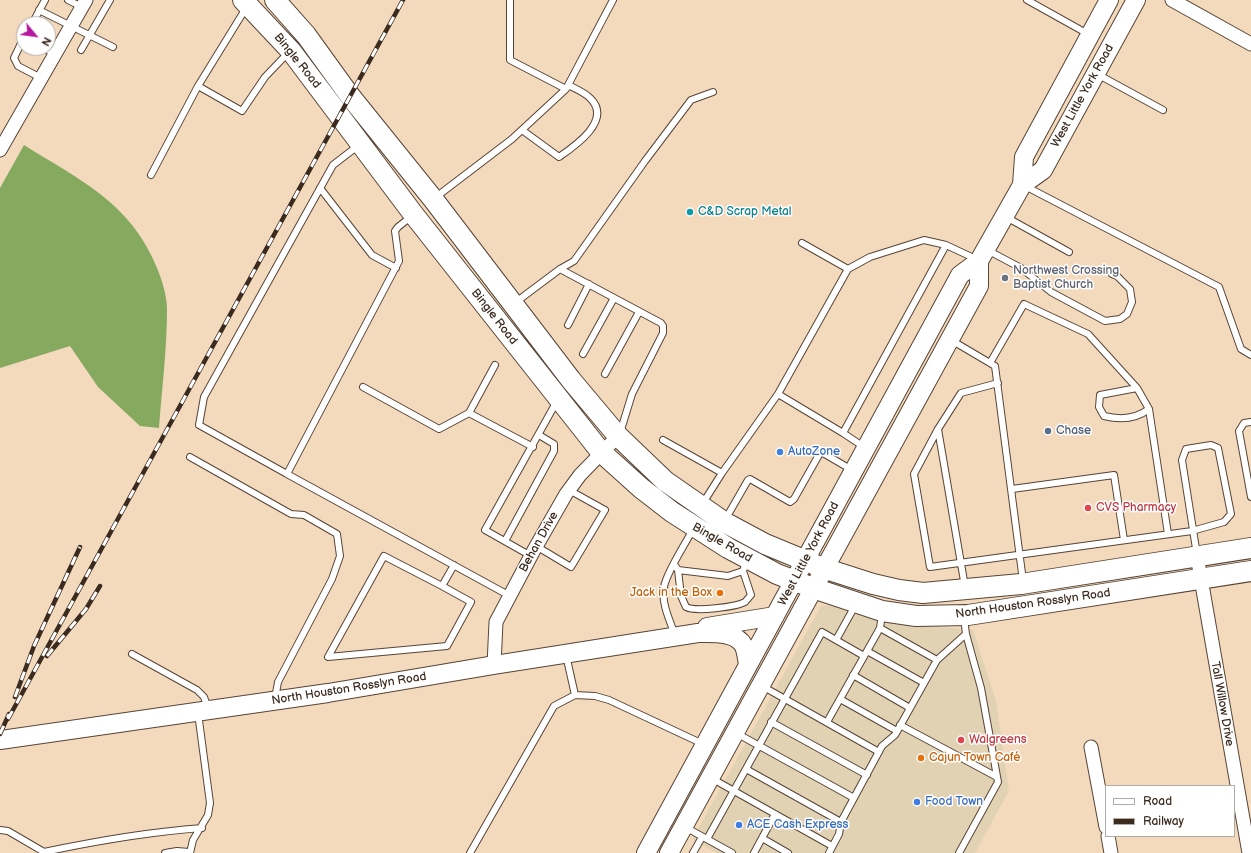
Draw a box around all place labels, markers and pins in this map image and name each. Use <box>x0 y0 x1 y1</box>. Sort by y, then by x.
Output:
place label: C&D Scrap Metal <box>698 205 791 219</box>
marker: C&D Scrap Metal <box>685 207 695 217</box>
place label: Northwest Crossing Baptist Church <box>1013 264 1119 292</box>
marker: Northwest Crossing Baptist Church <box>1000 273 1010 283</box>
place label: Chase <box>1056 424 1091 438</box>
marker: Chase <box>1043 426 1053 436</box>
place label: AutoZone <box>788 445 840 459</box>
marker: AutoZone <box>775 447 785 457</box>
place label: CVS Pharmacy <box>1096 501 1176 515</box>
marker: CVS Pharmacy <box>1083 503 1093 513</box>
place label: Jack in the Box <box>630 586 712 600</box>
marker: Jack in the Box <box>715 588 725 598</box>
place label: Walgreens <box>969 733 1027 747</box>
marker: Walgreens <box>956 735 966 745</box>
place label: Cajun Town Café <box>929 751 1020 765</box>
marker: Cajun Town Café <box>916 753 926 763</box>
place label: Food Town <box>925 795 983 809</box>
marker: Food Town <box>912 797 922 807</box>
place label: ACE Cash Express <box>747 818 848 832</box>
marker: ACE Cash Express <box>734 820 744 830</box>

